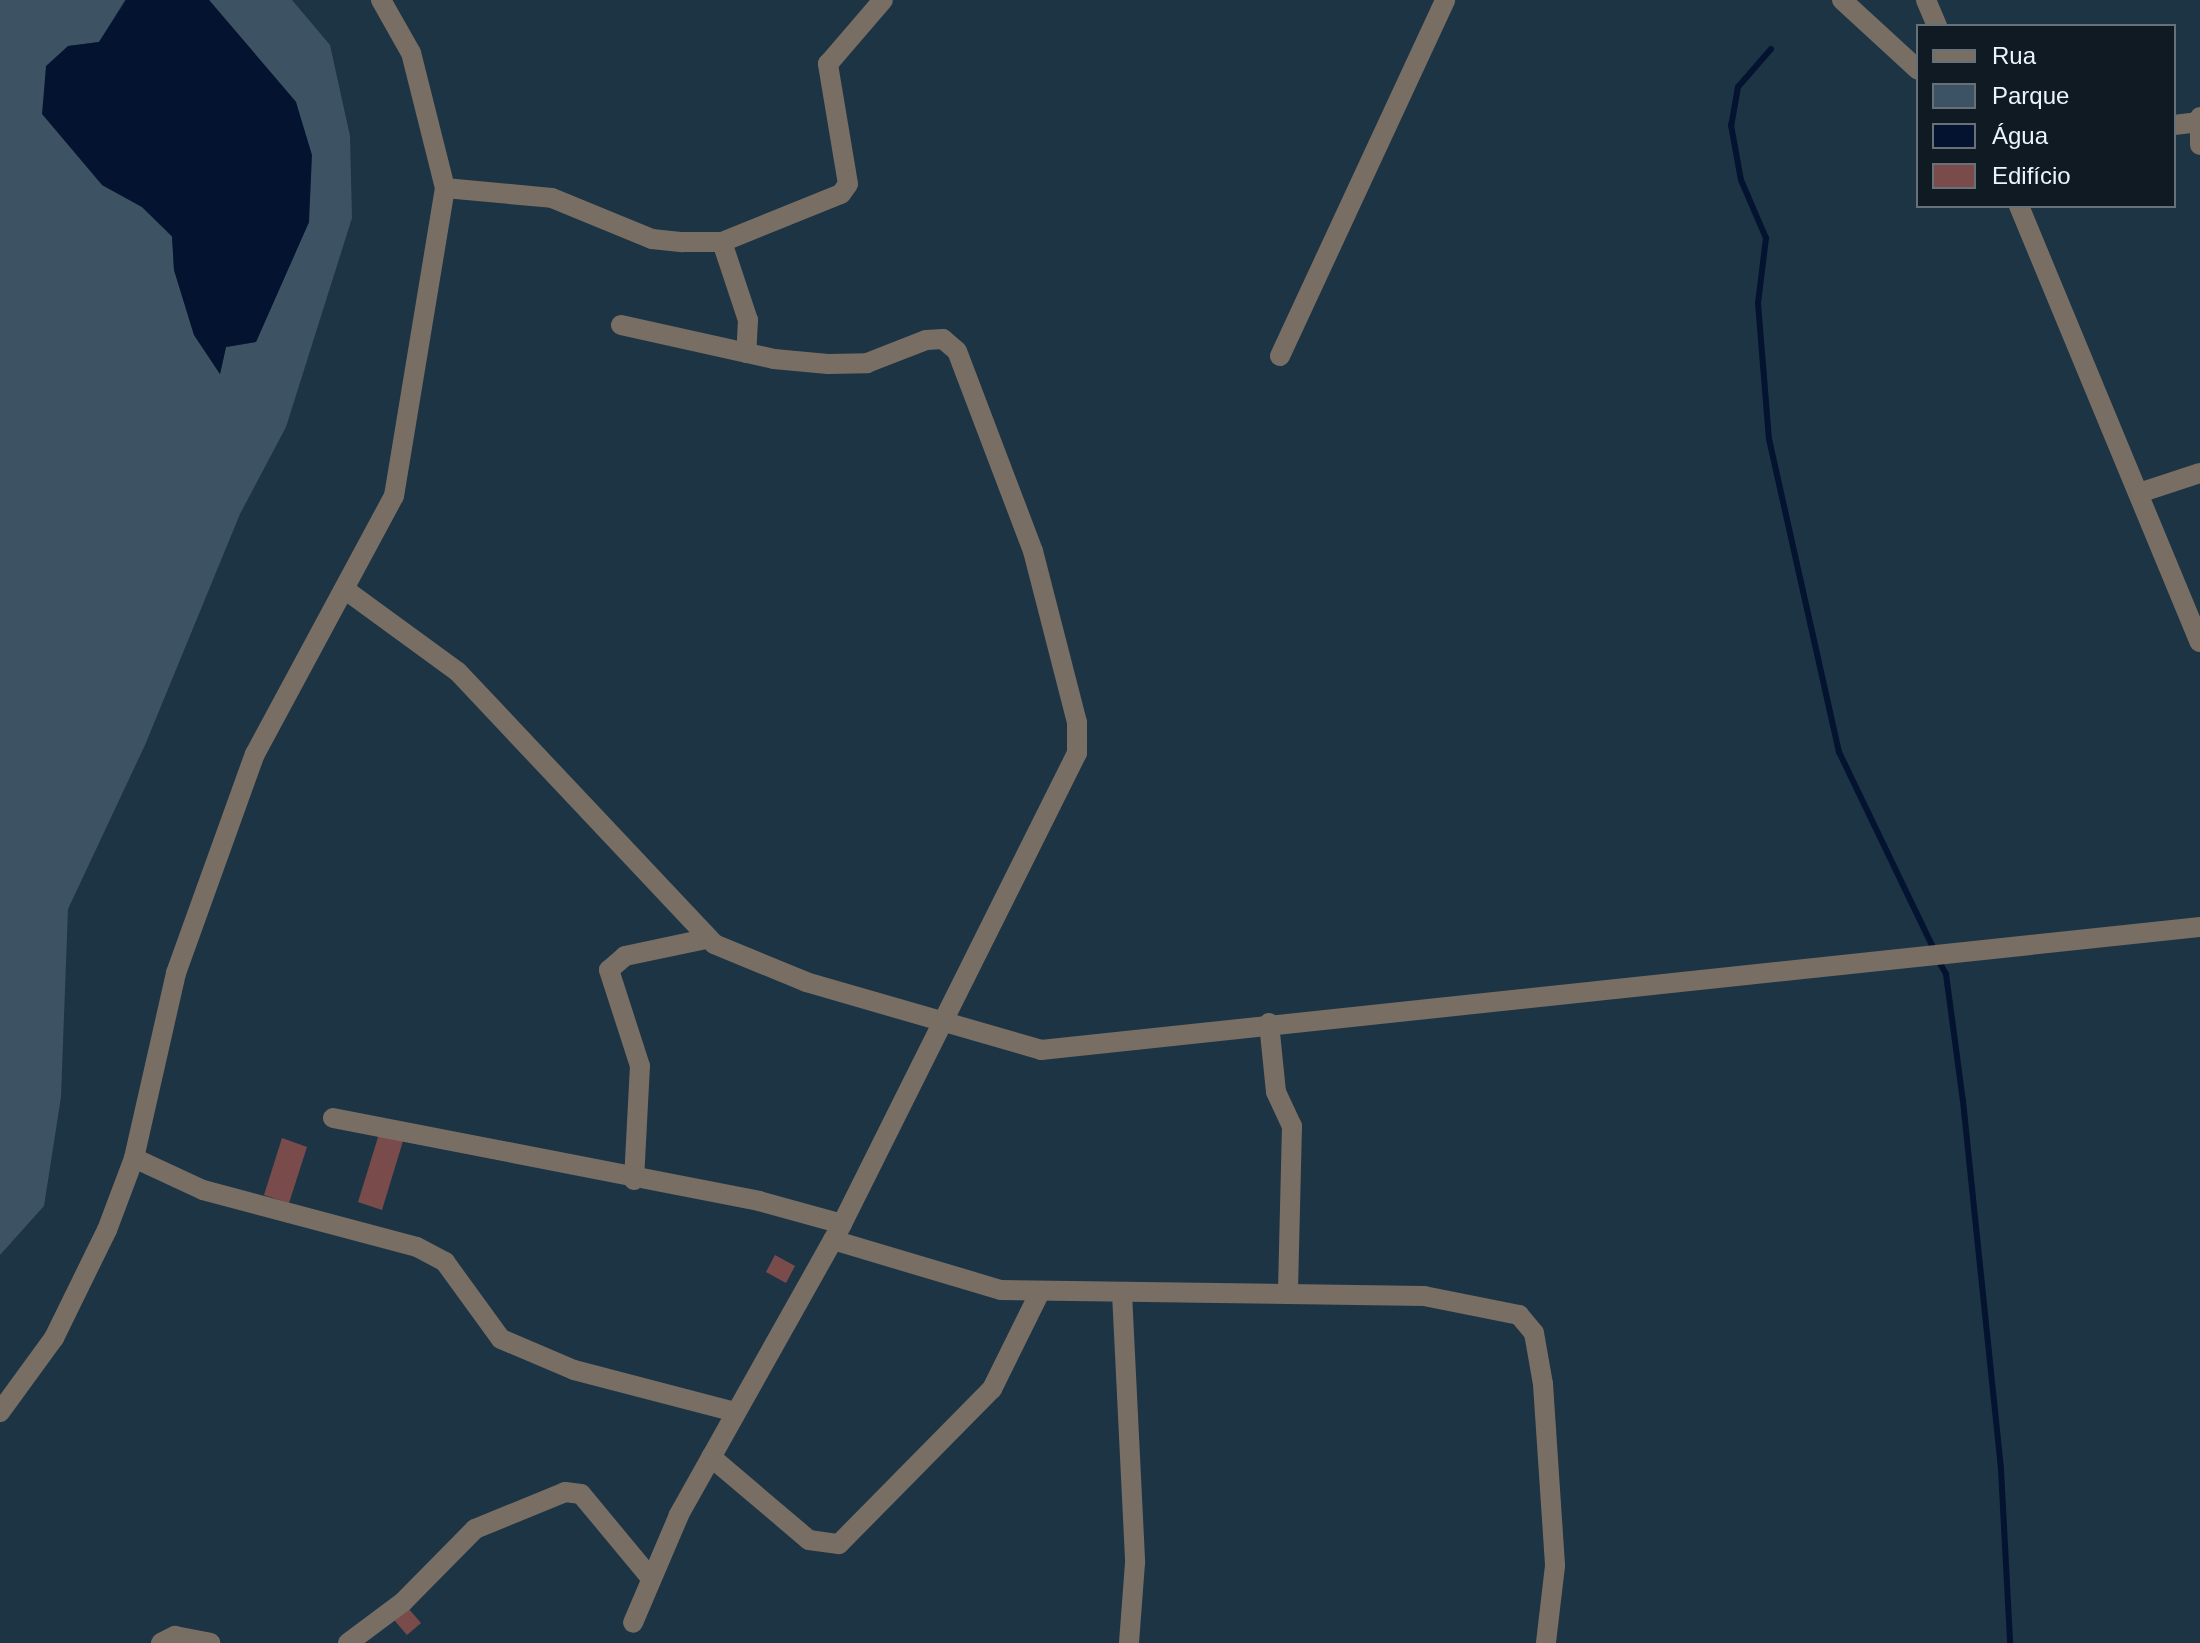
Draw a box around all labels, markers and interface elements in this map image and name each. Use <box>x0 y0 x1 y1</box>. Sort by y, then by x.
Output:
legend <box>1916 24 2176 208</box>
text: Rua <box>1992 42 2036 69</box>
text: Parque <box>1992 82 2069 109</box>
text: Água <box>1992 122 2048 149</box>
text: Edifício <box>1992 162 2071 189</box>

